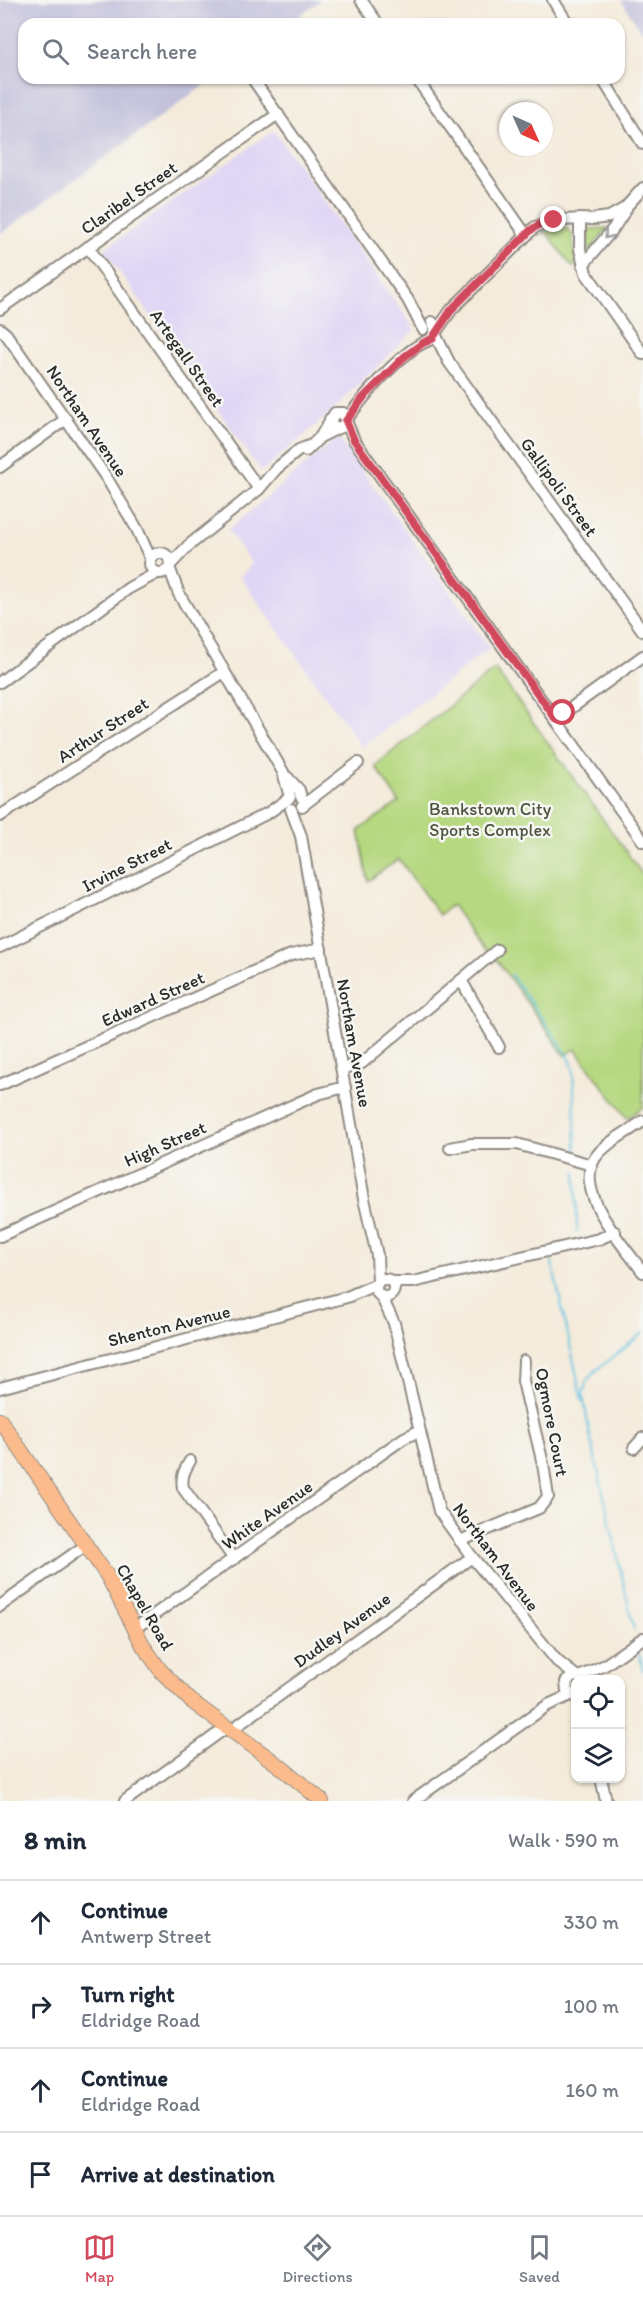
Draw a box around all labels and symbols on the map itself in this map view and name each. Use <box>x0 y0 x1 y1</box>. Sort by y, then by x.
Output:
north arrow <box>499 102 553 156</box>
street label: Claribel Street <box>77 157 182 239</box>
route end <box>540 206 566 232</box>
one-way arrow <box>604 229 615 240</box>
street label: Artegall Street <box>145 305 229 411</box>
street label: Northam Avenue <box>42 361 132 481</box>
street label: Gallipoli Street <box>516 433 602 541</box>
street label: Arthur Street <box>53 692 153 768</box>
route start <box>549 699 575 725</box>
park label: Bankstown City Sports Complex <box>429 798 552 841</box>
street label: Irvine Street <box>79 833 176 897</box>
street label: Edward Street <box>98 966 208 1032</box>
street label: Northam Avenue <box>332 977 376 1109</box>
street label: High Street <box>121 1116 210 1172</box>
street label: Shenton Avenue <box>106 1300 232 1352</box>
street label: Ogmore Court <box>531 1366 573 1478</box>
street label: White Avenue <box>217 1476 317 1554</box>
street label: Northam Avenue <box>448 1498 544 1616</box>
street label: Chapel Road <box>111 1560 179 1654</box>
street label: Dudley Avenue <box>289 1587 395 1673</box>

